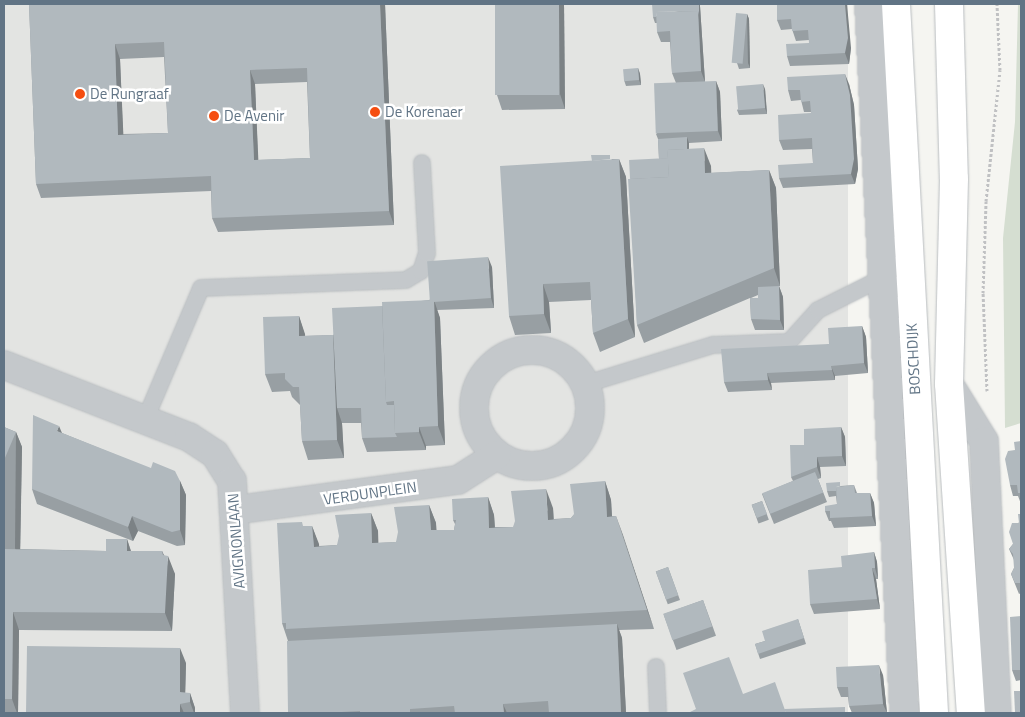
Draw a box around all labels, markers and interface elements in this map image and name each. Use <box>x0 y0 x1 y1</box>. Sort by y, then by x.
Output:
place label: De Rungraaf <box>90 85 169 103</box>
marker: De Rungraaf <box>74 88 86 100</box>
place label: De Korenaer <box>385 103 463 121</box>
marker: De Korenaer <box>369 106 381 118</box>
place label: De Avenir <box>224 107 284 125</box>
marker: De Avenir <box>208 110 220 122</box>
street label: BOSCHDIJK <box>902 323 924 395</box>
street label: VERDUNPLEIN <box>322 478 418 508</box>
street label: AVIGNONLAAN <box>224 493 248 589</box>

